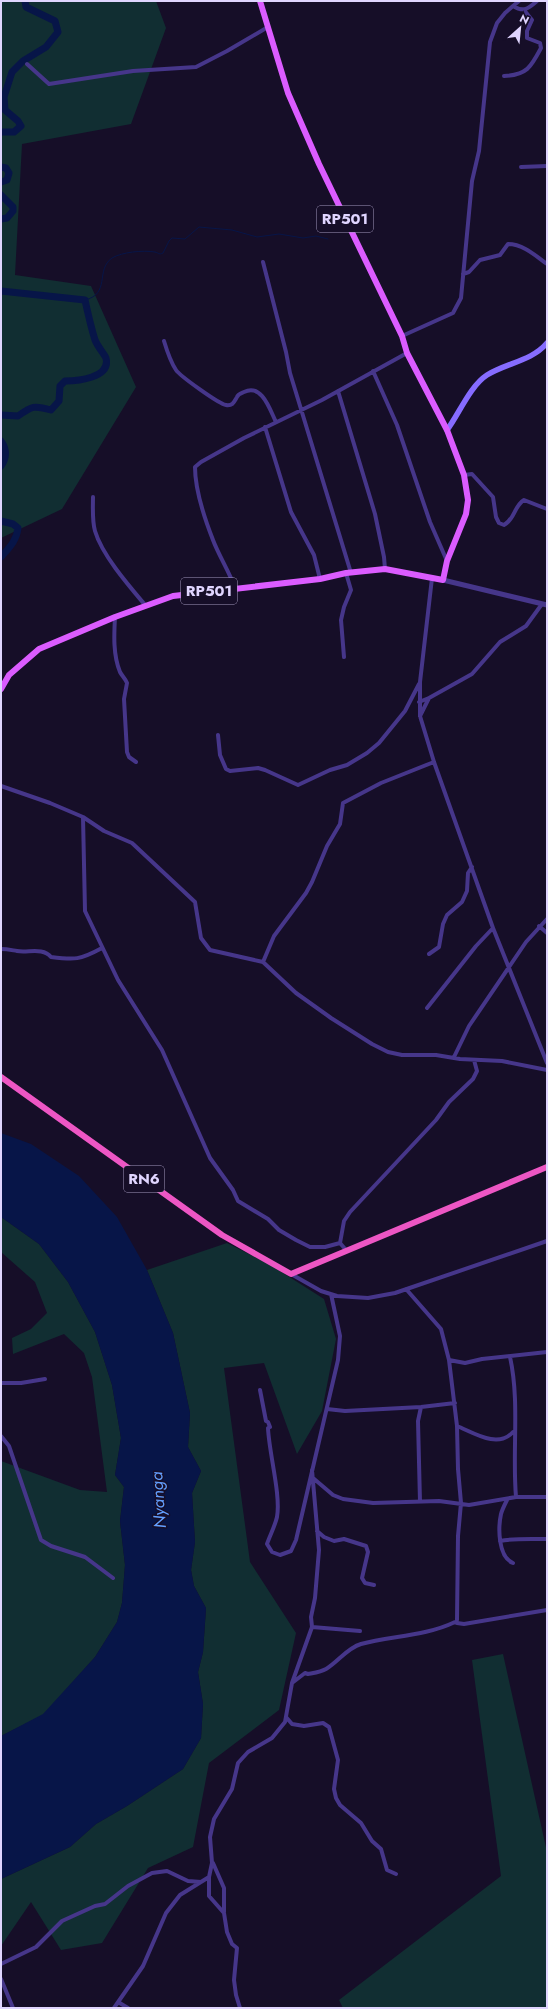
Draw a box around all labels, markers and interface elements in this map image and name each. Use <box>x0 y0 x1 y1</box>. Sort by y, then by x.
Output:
north arrow <box>500 8 540 48</box>
text: N <box>517 10 532 28</box>
road number: RP501 <box>317 206 373 232</box>
road number: RP501 <box>181 578 237 604</box>
road number: RN6 <box>124 1166 164 1192</box>
water label: Nyanga <box>144 1470 172 1529</box>

